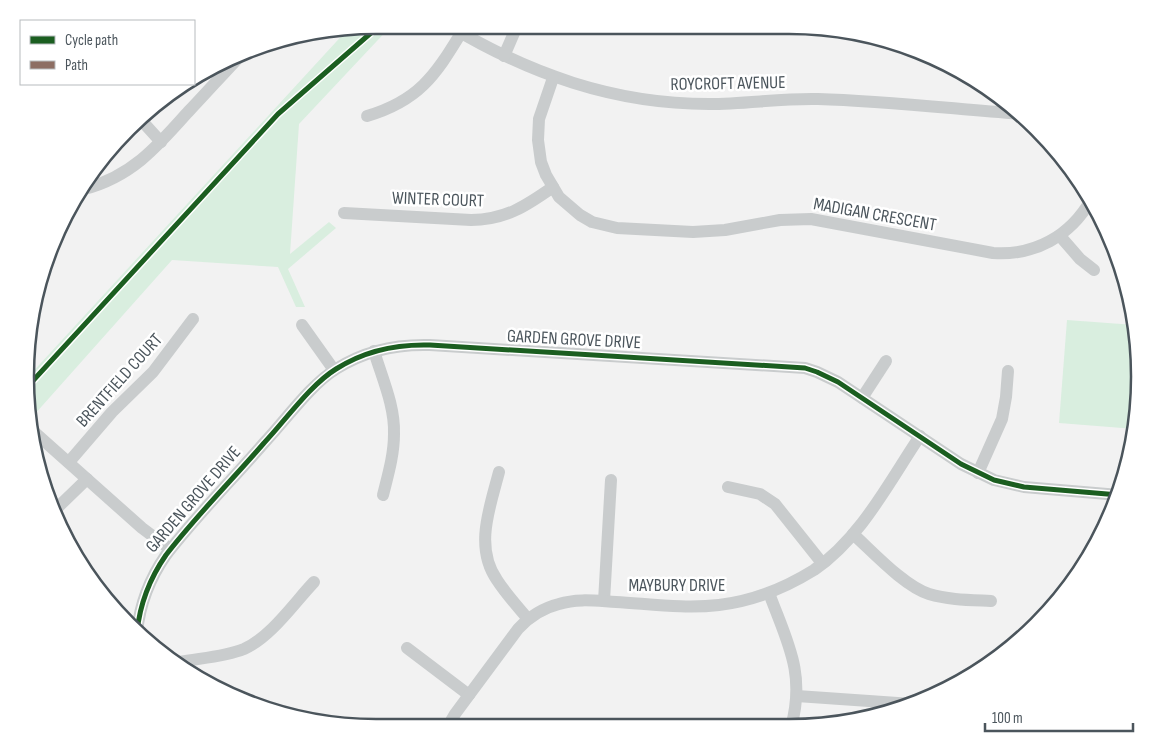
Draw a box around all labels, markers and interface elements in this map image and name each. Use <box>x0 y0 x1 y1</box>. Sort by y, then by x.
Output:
legend <box>20 20 195 85</box>
text: Cycle path <box>65 31 118 50</box>
text: Path <box>65 56 88 75</box>
street label: ROYCROFT AVENUE <box>670 72 786 95</box>
street label: WINTER COURT <box>392 187 484 212</box>
street label: MADIGAN CRESCENT <box>812 193 938 236</box>
street label: GARDEN GROVE DRIVE <box>507 326 641 353</box>
street label: BRENTFIELD COURT <box>72 329 167 431</box>
street label: GARDEN GROVE DRIVE <box>141 442 245 557</box>
street label: MAYBURY DRIVE <box>629 575 725 596</box>
scale bar <box>985 700 1132 732</box>
text: 100 m <box>992 709 1023 728</box>

